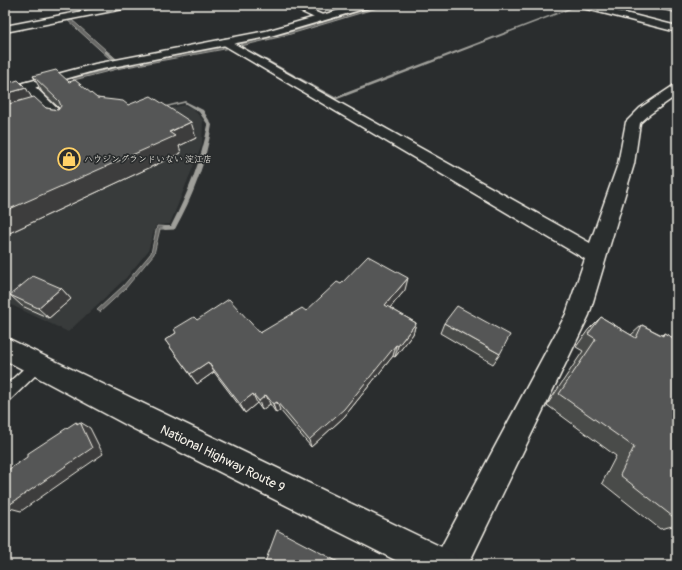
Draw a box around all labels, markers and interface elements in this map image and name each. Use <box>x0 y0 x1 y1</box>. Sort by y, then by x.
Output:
shop icon: ハウジングランドいない 淀江店 <box>56 146 82 172</box>
place label: ハウジングランドいない 淀江店 <box>84 154 212 165</box>
street label: National Highway Route 9 <box>158 422 288 496</box>

